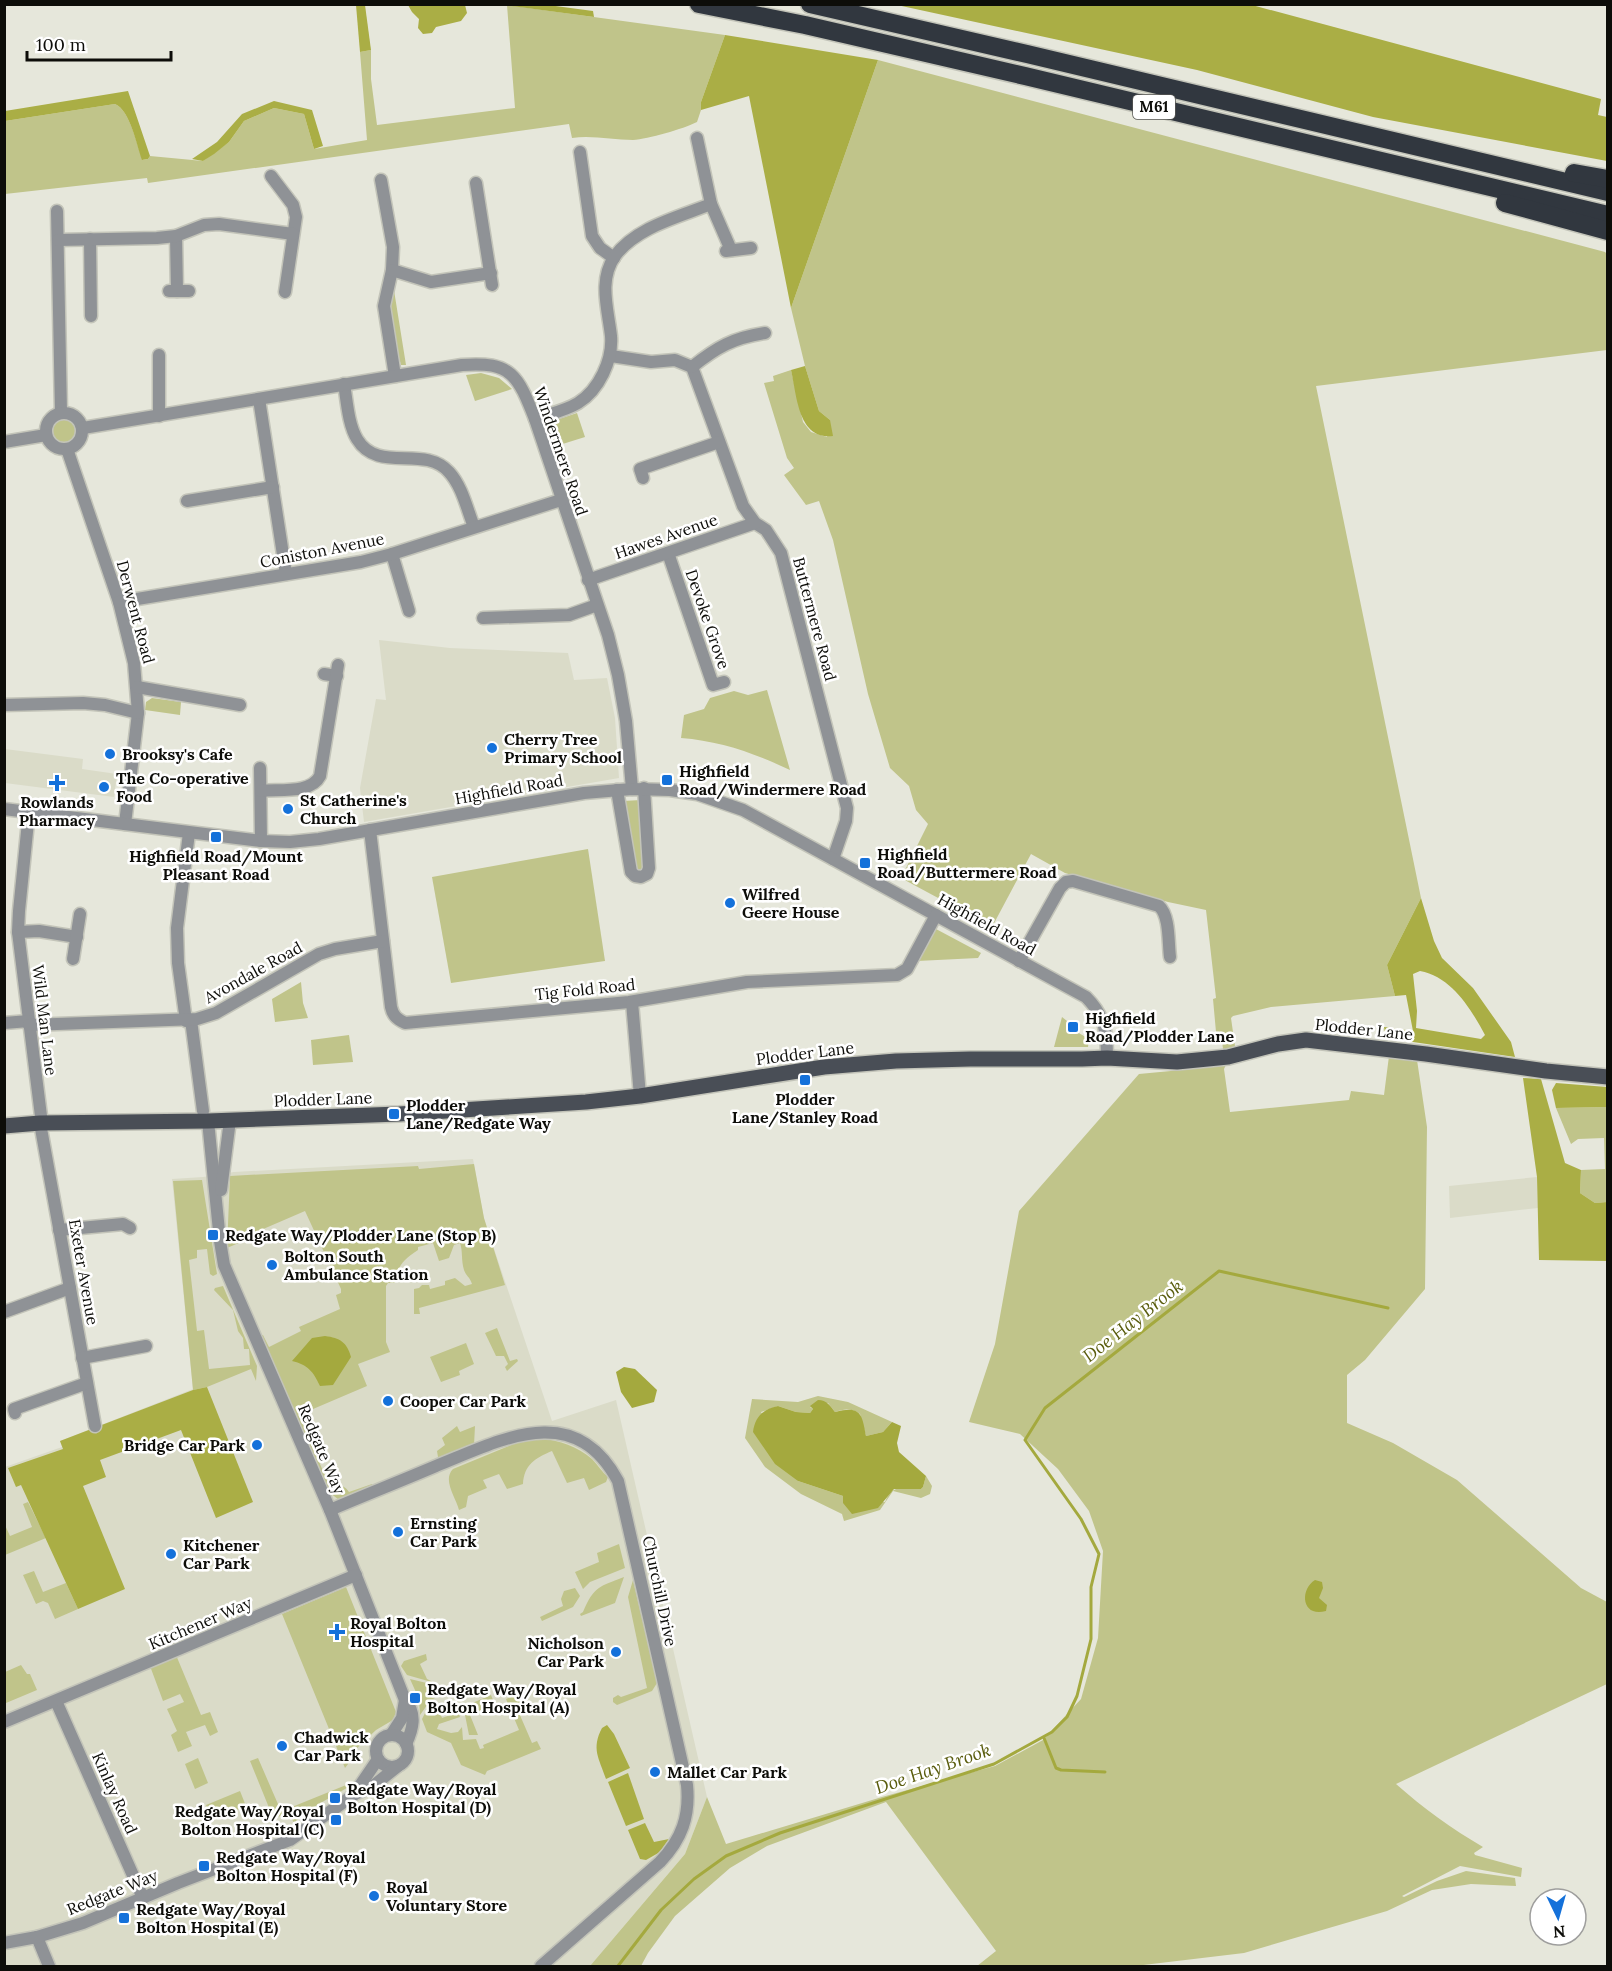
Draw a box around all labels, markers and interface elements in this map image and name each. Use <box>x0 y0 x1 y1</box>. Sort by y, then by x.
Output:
scale bar <box>27 24 171 62</box>
text: 100 m <box>36 33 86 56</box>
road number: M61 <box>1133 95 1175 119</box>
street label: Windermere Road <box>530 384 593 518</box>
street label: Hawes Avenue <box>612 509 720 563</box>
street label: Coniston Avenue <box>258 528 386 572</box>
street label: Buttermere Road <box>789 555 841 683</box>
street label: Derwent Road <box>113 558 159 666</box>
street label: Devoke Grove <box>682 566 735 672</box>
place label: Cherry Tree Primary School <box>504 729 622 767</box>
marker: Cherry Tree Primary School <box>485 741 499 755</box>
place label: Brooksy's Cafe <box>122 744 233 764</box>
marker: Brooksy's Cafe <box>103 747 117 761</box>
place label: Highfield Road/Windermere Road <box>679 761 867 800</box>
place label: The Co-operative Food <box>116 768 249 806</box>
street label: Highfield Road <box>453 770 565 808</box>
marker: Highfield Road/Windermere Road <box>660 773 674 787</box>
marker: Rowlands Pharmacy <box>50 776 64 790</box>
marker: The Co-operative Food <box>97 780 111 794</box>
place label: St Catherine's Church <box>300 790 407 828</box>
place label: Rowlands Pharmacy <box>19 792 95 830</box>
marker: St Catherine's Church <box>281 802 295 816</box>
marker: Highfield Road/Mount Pleasant Road <box>209 830 223 844</box>
place label: Highfield Road/Buttermere Road <box>877 844 1057 883</box>
place label: Highfield Road/Mount Pleasant Road <box>129 846 303 884</box>
marker: Highfield Road/Buttermere Road <box>858 856 872 870</box>
place label: Wilfred Geere House <box>742 884 840 922</box>
street label: Highfield Road <box>934 889 1040 960</box>
marker: Wilfred Geere House <box>723 896 737 910</box>
street label: Avondale Road <box>200 937 306 1008</box>
street label: Wild Man Lane <box>28 964 62 1077</box>
street label: Tig Fold Road <box>534 974 637 1004</box>
place label: Highfield Road/Plodder Lane <box>1085 1008 1235 1047</box>
street label: Plodder Lane <box>1314 1014 1414 1044</box>
marker: Highfield Road/Plodder Lane <box>1066 1020 1080 1034</box>
street label: Plodder Lane <box>755 1037 855 1069</box>
marker: Plodder Lane/Stanley Road <box>798 1073 812 1087</box>
street label: Plodder Lane <box>273 1087 373 1111</box>
place label: Plodder Lane/Stanley Road <box>732 1089 879 1128</box>
place label: Plodder Lane/Redgate Way <box>406 1095 551 1134</box>
marker: Plodder Lane/Redgate Way <box>387 1107 401 1121</box>
street label: Exeter Avenue <box>65 1217 103 1327</box>
place label: Redgate Way/Plodder Lane (Stop B) <box>225 1225 496 1246</box>
marker: Redgate Way/Plodder Lane (Stop B) <box>206 1228 220 1242</box>
place label: Bolton South Ambulance Station <box>284 1246 429 1284</box>
marker: Bolton South Ambulance Station <box>265 1258 279 1272</box>
water label: Doe Hay Brook <box>1078 1274 1187 1367</box>
place label: Cooper Car Park <box>400 1391 526 1411</box>
marker: Cooper Car Park <box>381 1394 395 1408</box>
street label: Redgate Way <box>294 1401 350 1498</box>
place label: Bridge Car Park <box>124 1435 245 1455</box>
marker: Bridge Car Park <box>250 1438 264 1452</box>
place label: Ernsting Car Park <box>410 1513 478 1551</box>
marker: Ernsting Car Park <box>391 1525 405 1539</box>
street label: Churchill Drive <box>639 1534 682 1648</box>
place label: Kitchener Car Park <box>183 1535 260 1573</box>
marker: Kitchener Car Park <box>164 1547 178 1561</box>
street label: Kitchener Way <box>145 1592 255 1654</box>
place label: Royal Bolton Hospital <box>350 1613 446 1651</box>
marker: Royal Bolton Hospital <box>328 1623 346 1641</box>
place label: Nicholson Car Park <box>528 1633 604 1671</box>
marker: Nicholson Car Park <box>609 1645 623 1659</box>
place label: Redgate Way/Royal Bolton Hospital (A) <box>427 1679 577 1718</box>
marker: Redgate Way/Royal Bolton Hospital (A) <box>408 1691 422 1705</box>
place label: Chadwick Car Park <box>294 1727 369 1765</box>
water label: Doe Hay Brook <box>872 1738 994 1799</box>
marker: Chadwick Car Park <box>275 1739 289 1753</box>
street label: Kinlay Road <box>88 1749 142 1837</box>
place label: Mallet Car Park <box>667 1762 787 1782</box>
marker: Mallet Car Park <box>648 1765 662 1779</box>
place label: Redgate Way/Royal Bolton Hospital (D) <box>347 1779 497 1818</box>
marker: Redgate Way/Royal Bolton Hospital (D) <box>328 1791 342 1805</box>
place label: Redgate Way/Royal Bolton Hospital (C) <box>175 1801 324 1840</box>
marker: Redgate Way/Royal Bolton Hospital (C) <box>329 1813 343 1827</box>
place label: Redgate Way/Royal Bolton Hospital (F) <box>216 1847 366 1886</box>
marker: Redgate Way/Royal Bolton Hospital (F) <box>197 1859 211 1873</box>
street label: Redgate Way <box>64 1865 161 1919</box>
place label: Royal Voluntary Store <box>386 1877 508 1915</box>
north arrow <box>1528 1887 1588 1947</box>
marker: Royal Voluntary Store <box>367 1889 381 1903</box>
place label: Redgate Way/Royal Bolton Hospital (E) <box>136 1899 286 1938</box>
marker: Redgate Way/Royal Bolton Hospital (E) <box>117 1911 131 1925</box>
text: N <box>1552 1921 1566 1942</box>

